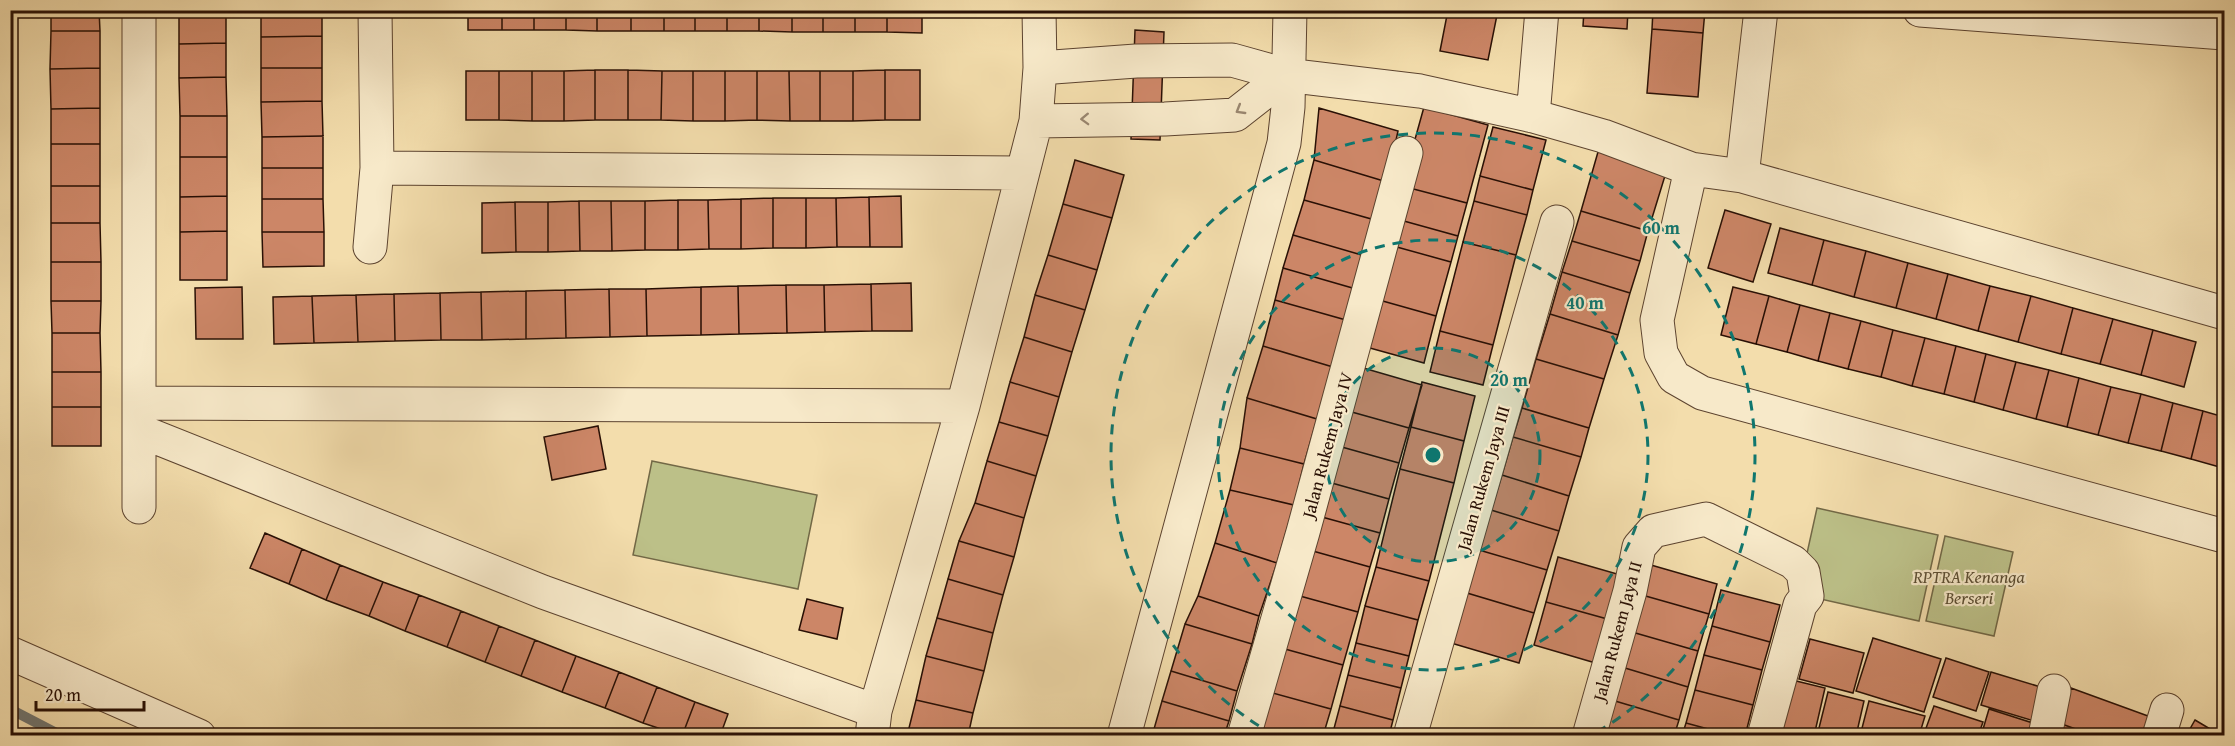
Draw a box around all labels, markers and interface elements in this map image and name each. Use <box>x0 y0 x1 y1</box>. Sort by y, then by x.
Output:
one-way arrow <box>1235 102 1246 113</box>
one-way arrow <box>1080 113 1089 126</box>
text: 60 m <box>1642 214 1681 241</box>
text: 40 m <box>1566 289 1605 316</box>
text: 20 m <box>1490 366 1529 393</box>
street label: Jalan Rukem Jaya IV <box>1294 369 1360 523</box>
street label: Jalan Rukem Jaya III <box>1449 402 1517 556</box>
centre of rings <box>1423 445 1443 465</box>
street label: Jalan Rukem Jaya II <box>1585 558 1649 706</box>
park label: RPTRA Kenanga Berseri <box>1912 563 2026 611</box>
scale bar <box>36 674 144 712</box>
text: 20 m <box>45 681 81 708</box>

